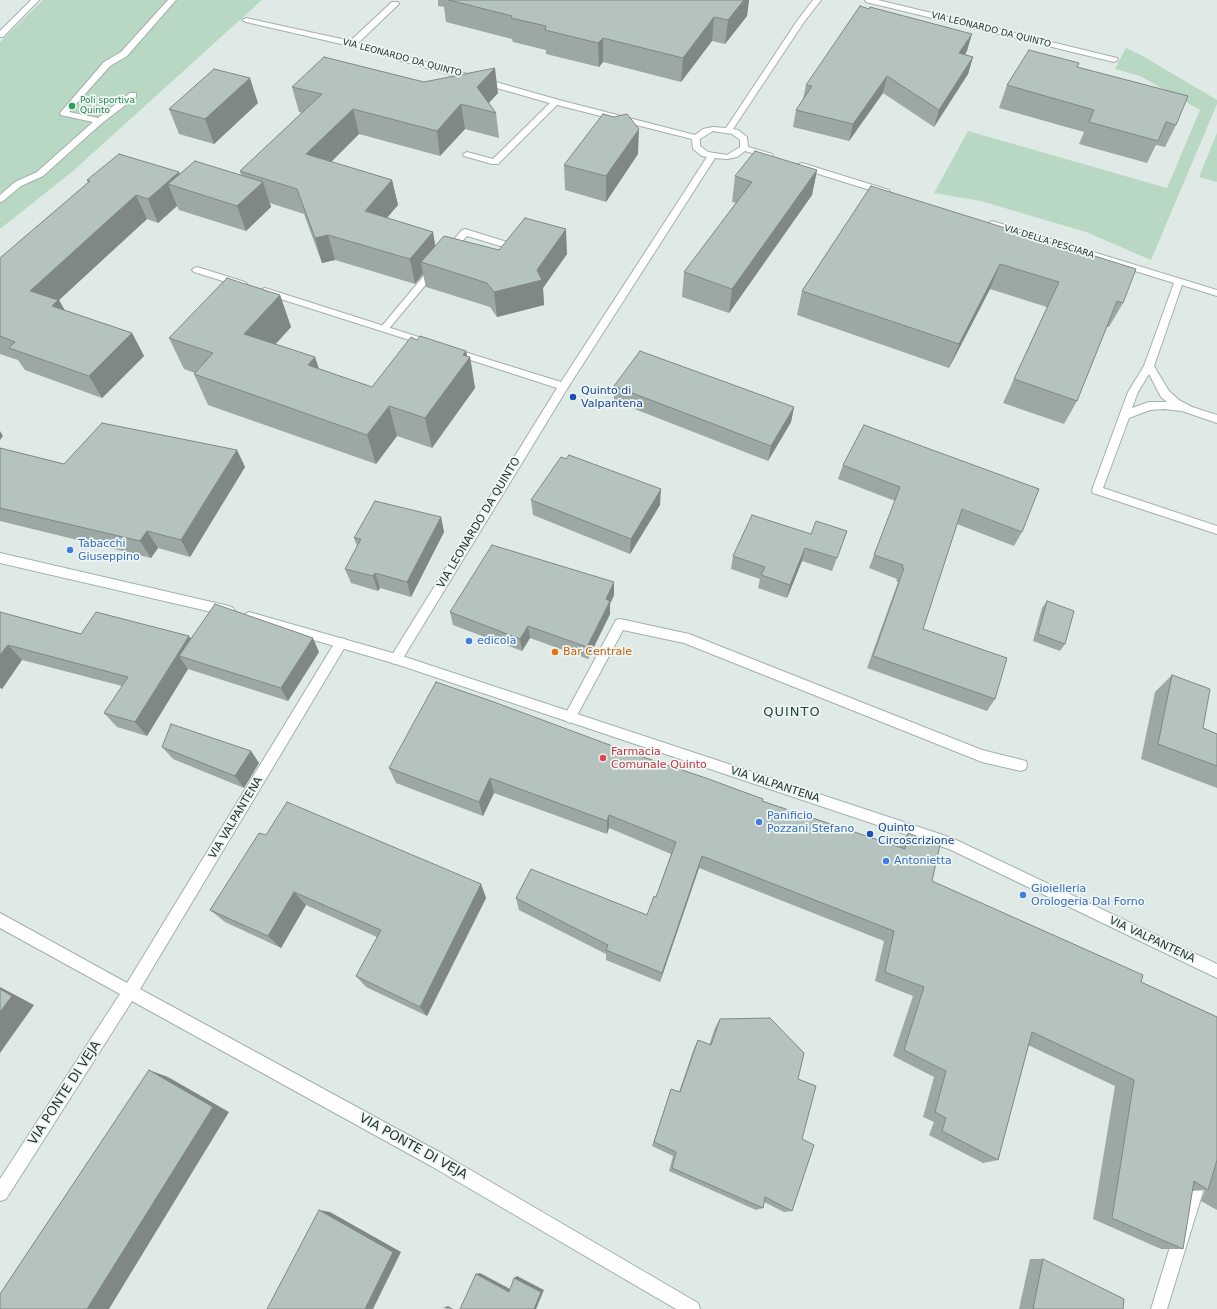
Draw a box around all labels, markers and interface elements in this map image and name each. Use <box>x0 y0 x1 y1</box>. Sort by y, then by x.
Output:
street label: VIA LEONARDO DA QUINTO <box>930 10 1052 50</box>
street label: VIA LEONARDO DA QUINTO <box>341 37 463 79</box>
place label: Poli sportiva Quinto <box>80 96 135 117</box>
marker: Poli sportiva Quinto <box>67 101 77 111</box>
street label: VIA DELLA PESCIARA <box>1003 223 1095 261</box>
place label: Quinto di Valpantena <box>581 384 643 410</box>
marker: Quinto di Valpantena <box>568 392 578 402</box>
street label: VIA LEONARDO DA QUINTO <box>435 455 523 591</box>
place label: Tabacchi Giuseppino <box>78 537 140 563</box>
marker: Tabacchi Giuseppino <box>65 545 75 555</box>
place label: edicola <box>477 634 516 648</box>
marker: edicola <box>464 636 474 646</box>
place label: Bar Centrale <box>563 645 632 659</box>
marker: Bar Centrale <box>550 647 560 657</box>
district label: QUINTO <box>763 705 821 721</box>
place label: Farmacia Comunale Quinto <box>611 745 707 771</box>
marker: Farmacia Comunale Quinto <box>598 753 608 763</box>
street label: VIA VALPANTENA <box>729 764 821 806</box>
street label: VIA VALPANTENA <box>206 775 266 861</box>
place label: Panificio Pozzani Stefano <box>767 809 854 835</box>
marker: Panificio Pozzani Stefano <box>754 817 764 827</box>
place label: Quinto Circoscrizione <box>878 821 954 847</box>
marker: Quinto Circoscrizione <box>865 829 875 839</box>
place label: Antonietta <box>894 854 952 868</box>
marker: Antonietta <box>881 856 891 866</box>
place label: Gioielleria Orologeria Dal Forno <box>1031 882 1144 908</box>
marker: Gioielleria Orologeria Dal Forno <box>1018 890 1028 900</box>
street label: VIA VALPANTENA <box>1107 914 1197 966</box>
street label: VIA PONTE DI VEJA <box>25 1038 105 1148</box>
street label: VIA PONTE DI VEJA <box>356 1111 470 1183</box>

